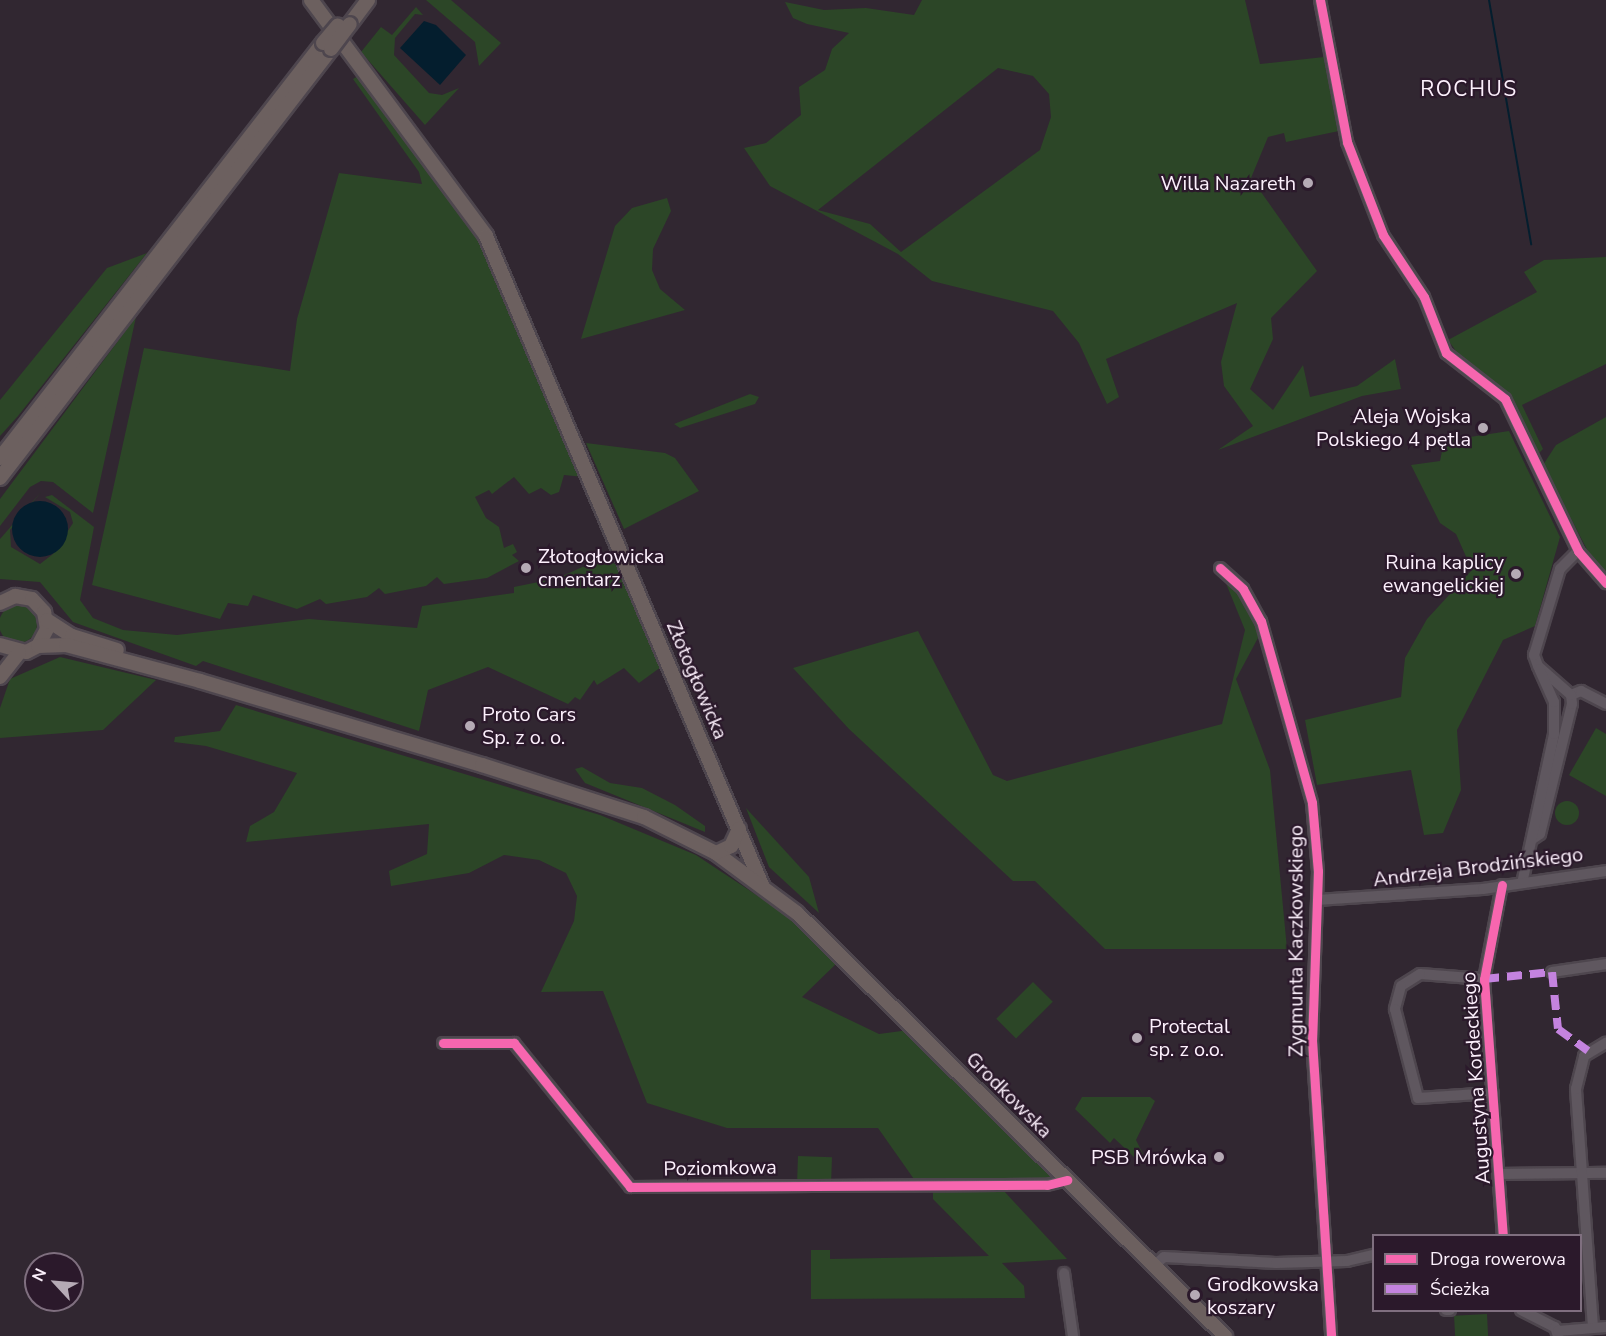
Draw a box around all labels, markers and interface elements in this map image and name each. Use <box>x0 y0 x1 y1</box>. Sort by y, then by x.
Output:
district label: ROCHUS <box>1420 76 1518 102</box>
place label: Willa Nazareth <box>1161 171 1296 195</box>
marker: Willa Nazareth <box>1301 176 1315 190</box>
place label: Aleja Wojska Polskiego 4 pętla <box>1316 404 1471 451</box>
marker: Aleja Wojska Polskiego 4 pętla <box>1476 421 1490 435</box>
place label: Złotogłowicka cmentarz <box>538 544 664 591</box>
place label: Ruina kaplicy ewangelickiej <box>1383 550 1504 597</box>
marker: Złotogłowicka cmentarz <box>519 561 533 575</box>
marker: Ruina kaplicy ewangelickiej <box>1509 567 1523 581</box>
street label: Złotogłowicka <box>661 617 733 743</box>
place label: Proto Cars Sp. z o. o. <box>482 702 576 749</box>
marker: Proto Cars Sp. z o. o. <box>463 719 477 733</box>
street label: Zygmunta Kaczkowskiego <box>1284 825 1308 1057</box>
street label: Andrzeja Brodzińskiego <box>1372 842 1584 892</box>
street label: Augustyna Kordeckiego <box>1457 971 1495 1185</box>
place label: Protectal sp. z o.o. <box>1149 1014 1230 1061</box>
marker: Protectal sp. z o.o. <box>1130 1031 1144 1045</box>
street label: Grodkowska <box>961 1047 1057 1143</box>
place label: PSB Mrówka <box>1091 1145 1207 1169</box>
marker: PSB Mrówka <box>1212 1150 1226 1164</box>
street label: Poziomkowa <box>663 1155 777 1181</box>
legend <box>1372 1234 1582 1312</box>
text: Droga rowerowa <box>1430 1247 1566 1271</box>
north arrow <box>24 1252 84 1312</box>
text: N <box>27 1265 52 1285</box>
place label: Grodkowska koszary <box>1207 1272 1319 1319</box>
text: Ścieżka <box>1430 1277 1490 1301</box>
marker: Grodkowska koszary <box>1188 1288 1202 1302</box>

